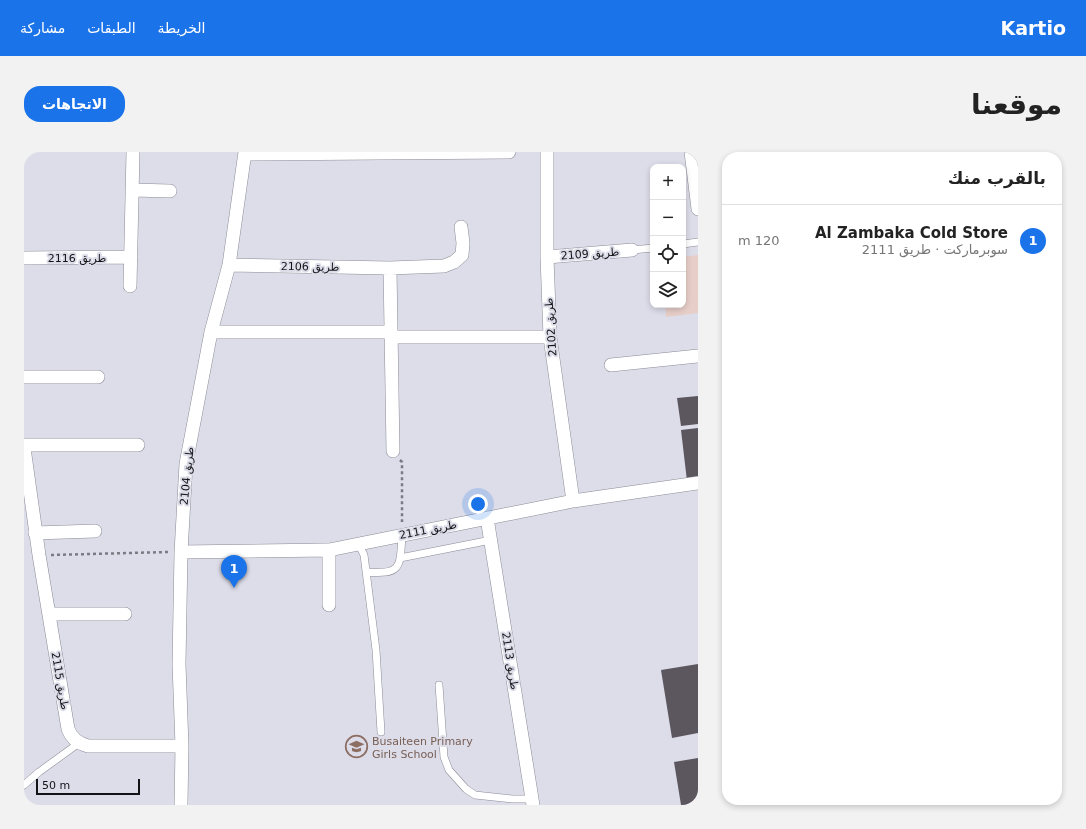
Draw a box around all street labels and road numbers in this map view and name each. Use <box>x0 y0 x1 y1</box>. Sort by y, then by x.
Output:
street label: طريق 2109 <box>560 245 620 264</box>
street label: طريق 2116 <box>48 252 107 266</box>
street label: طريق 2106 <box>281 260 340 275</box>
street label: طريق 2102 <box>542 297 561 357</box>
street label: طريق 2104 <box>177 446 198 506</box>
street label: طريق 2111 <box>398 518 458 543</box>
street label: طريق 2113 <box>498 631 521 691</box>
street label: طريق 2115 <box>48 651 72 711</box>

